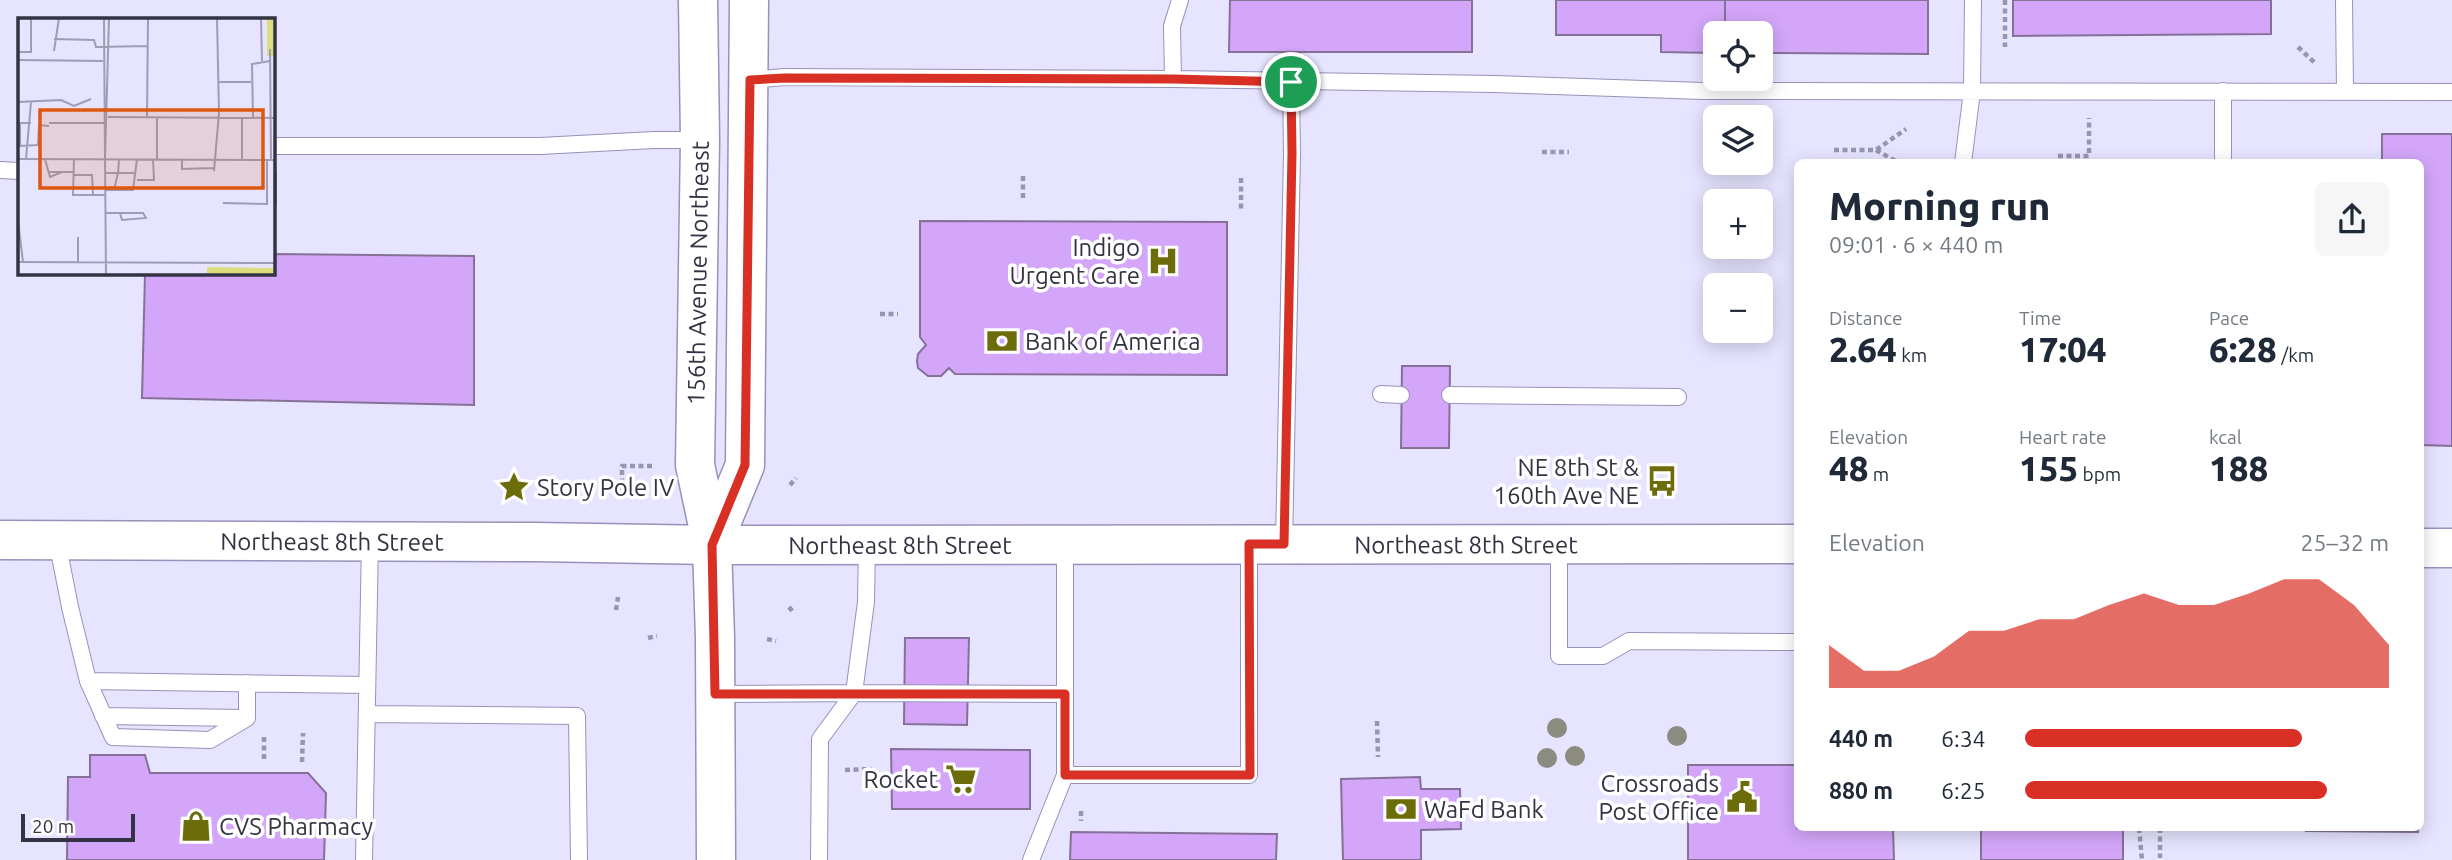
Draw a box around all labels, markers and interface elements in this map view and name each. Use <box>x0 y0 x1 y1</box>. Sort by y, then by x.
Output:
inset map <box>18 18 275 275</box>
map controls <box>1703 21 1773 343</box>
button: locate <box>1703 21 1773 91</box>
pin <box>1261 52 1321 112</box>
icon: arrive <box>1272 63 1310 101</box>
button: layers <box>1703 105 1773 175</box>
street label: 156th Avenue Northeast <box>682 140 714 405</box>
button: share <box>2315 182 2389 256</box>
text: Morning run <box>1829 185 2050 227</box>
button: + <box>1703 189 1773 259</box>
text: 09:01 · 6 × 440 m <box>1829 232 2003 257</box>
place label: Indigo Urgent Care <box>1009 234 1140 289</box>
hospital icon: Indigo Urgent Care <box>1146 244 1180 278</box>
button: − <box>1703 273 1773 343</box>
text: Distance <box>1829 307 1903 329</box>
text: Time <box>2019 307 2061 329</box>
text: Pace <box>2209 307 2249 329</box>
bank icon: Bank of America <box>985 324 1019 358</box>
place label: Bank of America <box>1025 328 1201 355</box>
text: 2.64 <box>1829 329 1897 369</box>
text: 17:04 <box>2019 329 2107 369</box>
text: 6:28 <box>2209 329 2277 369</box>
text: km <box>1897 344 1927 366</box>
text: /km <box>2277 344 2314 366</box>
text: Elevation <box>1829 426 1908 448</box>
text: Heart rate <box>2019 426 2106 448</box>
text: kcal <box>2209 426 2242 448</box>
text: 48 <box>1829 448 1868 488</box>
text: 155 <box>2019 448 2078 488</box>
text: 188 <box>2209 448 2268 488</box>
place label: NE 8th St & 160th Ave NE <box>1493 454 1639 509</box>
text: m <box>1868 463 1889 485</box>
text: bpm <box>2078 463 2121 485</box>
bus stop icon: NE 8th St & 160th Ave NE <box>1645 464 1679 498</box>
place icon: Story Pole IV <box>497 470 531 504</box>
place label: Story Pole IV <box>537 474 674 501</box>
street label: Northeast 8th Street <box>220 527 444 555</box>
text: Elevation <box>1829 530 1925 555</box>
text: 25–32 m <box>2301 530 2389 555</box>
street label: Northeast 8th Street <box>788 531 1012 558</box>
street label: Northeast 8th Street <box>1354 531 1578 558</box>
text: 440 m <box>1829 726 1893 751</box>
text: 6:34 <box>1941 726 1986 751</box>
supermarket icon: Rocket <box>944 762 978 796</box>
place label: Rocket <box>864 766 939 793</box>
place label: Crossroads Post Office <box>1598 770 1719 825</box>
text: 880 m <box>1829 778 1893 803</box>
text: 6:25 <box>1941 778 1986 803</box>
public building icon: Crossroads Post Office <box>1725 780 1759 814</box>
bank icon: WaFd Bank <box>1384 792 1418 826</box>
place label: WaFd Bank <box>1424 796 1544 823</box>
shop icon: CVS Pharmacy <box>179 809 213 843</box>
scale bar <box>21 811 135 843</box>
place label: CVS Pharmacy <box>219 813 373 840</box>
text: 20 m <box>32 815 74 837</box>

